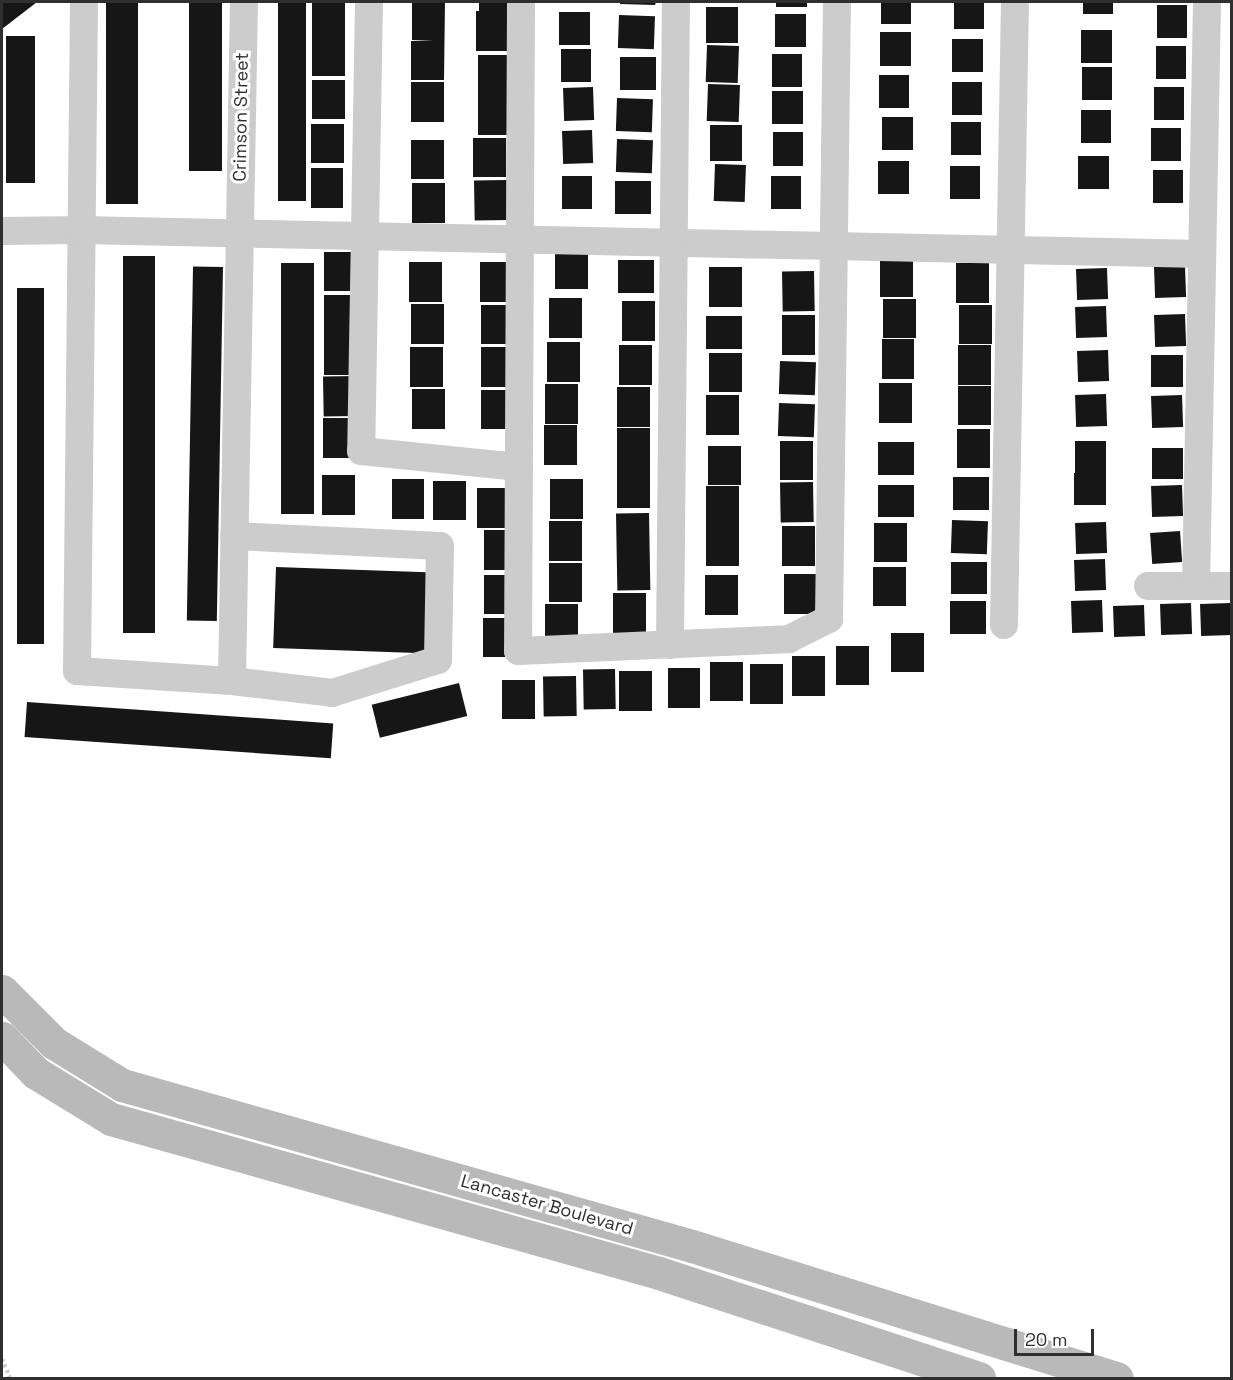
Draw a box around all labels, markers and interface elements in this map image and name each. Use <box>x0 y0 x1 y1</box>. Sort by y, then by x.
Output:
street label: Crimson Street <box>229 52 253 182</box>
street label: Lancaster Boulevard <box>458 1170 636 1240</box>
scale bar <box>1017 1317 1096 1355</box>
text: 20 m <box>1025 1328 1068 1351</box>

